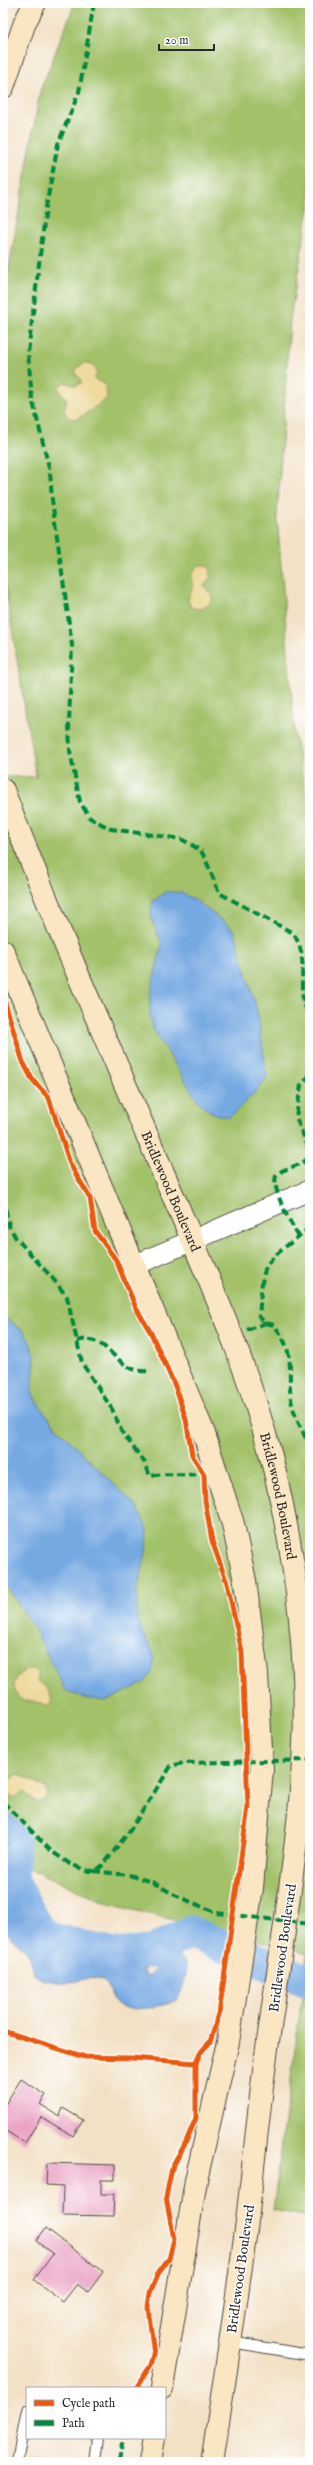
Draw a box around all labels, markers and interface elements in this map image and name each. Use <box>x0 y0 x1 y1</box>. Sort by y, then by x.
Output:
scale bar <box>159 26 214 52</box>
text: 20 m <box>165 33 188 48</box>
street label: Bridlewood Boulevard <box>136 1128 204 1255</box>
street label: Bridlewood Boulevard <box>255 1431 300 1561</box>
street label: Bridlewood Boulevard <box>265 1882 301 2014</box>
street label: Bridlewood Boulevard <box>223 2203 259 2335</box>
legend <box>26 2387 166 2439</box>
text: Cycle path <box>62 2396 116 2412</box>
text: Path <box>62 2416 85 2431</box>

